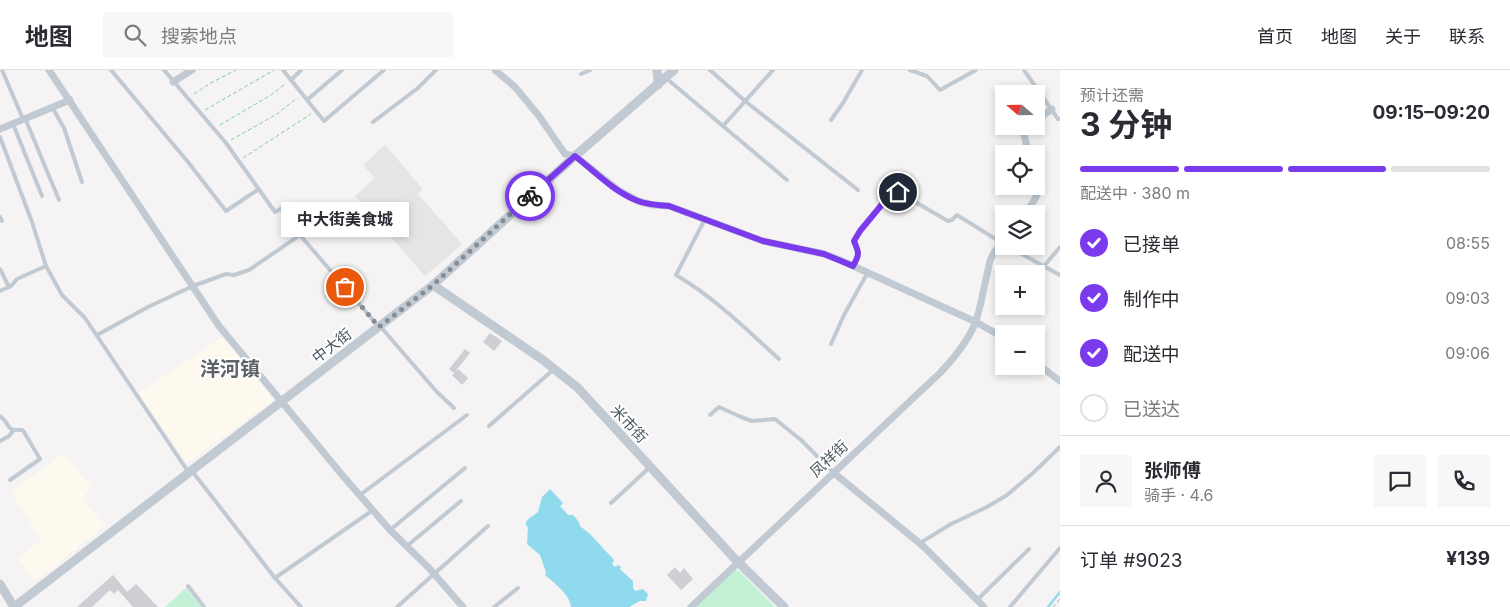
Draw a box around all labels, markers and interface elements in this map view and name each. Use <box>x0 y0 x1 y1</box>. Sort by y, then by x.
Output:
search box <box>103 12 453 57</box>
icon: search <box>121 21 149 49</box>
text: 地图 <box>25 22 73 51</box>
text: 搜索地点 <box>161 25 237 48</box>
text: 首页 <box>1257 26 1293 47</box>
text: 地图 <box>1321 26 1357 47</box>
text: 关于 <box>1385 26 1421 47</box>
text: 联系 <box>1449 26 1485 47</box>
north arrow <box>995 85 1045 135</box>
map controls <box>995 85 1045 375</box>
text: 预计还需 <box>1080 85 1144 105</box>
text: 09:15–09:20 <box>1372 101 1490 124</box>
text: 3 分钟 <box>1080 105 1172 144</box>
button: locate <box>995 145 1045 195</box>
courier <box>505 171 555 221</box>
pin <box>877 171 919 213</box>
icon: home <box>884 178 912 206</box>
icon: bike <box>516 182 544 210</box>
text: 配送中 · 380 m <box>1080 183 1190 203</box>
callout: 中大街美食城 <box>281 202 409 237</box>
button: layers <box>995 205 1045 255</box>
text: 中大街美食城 <box>297 209 393 229</box>
icon: check <box>1080 229 1108 257</box>
text: 已接单 <box>1123 233 1180 256</box>
text: 08:55 <box>1446 233 1490 253</box>
button: + <box>995 265 1045 315</box>
pin <box>324 266 366 308</box>
icon: bag <box>331 273 359 301</box>
icon: check <box>1080 284 1108 312</box>
text: 制作中 <box>1123 288 1180 311</box>
text: 09:03 <box>1445 288 1490 308</box>
street label: 中大街 <box>308 324 355 367</box>
button: − <box>995 325 1045 375</box>
icon: check <box>1080 339 1108 367</box>
text: 配送中 <box>1123 343 1180 366</box>
text: 09:06 <box>1445 343 1490 363</box>
district label: 洋河镇 <box>200 357 260 381</box>
text: 已送达 <box>1123 398 1180 421</box>
street label: 米市街 <box>607 401 652 447</box>
street label: 凤祥街 <box>806 436 852 481</box>
button: person <box>1080 455 1132 507</box>
button: chat <box>1374 455 1426 507</box>
button: phone <box>1438 455 1490 507</box>
text: 张师傅 <box>1144 459 1201 482</box>
text: 骑手 · 4.6 <box>1144 485 1214 505</box>
text: ¥139 <box>1446 547 1490 570</box>
text: 订单 #9023 <box>1080 549 1182 572</box>

